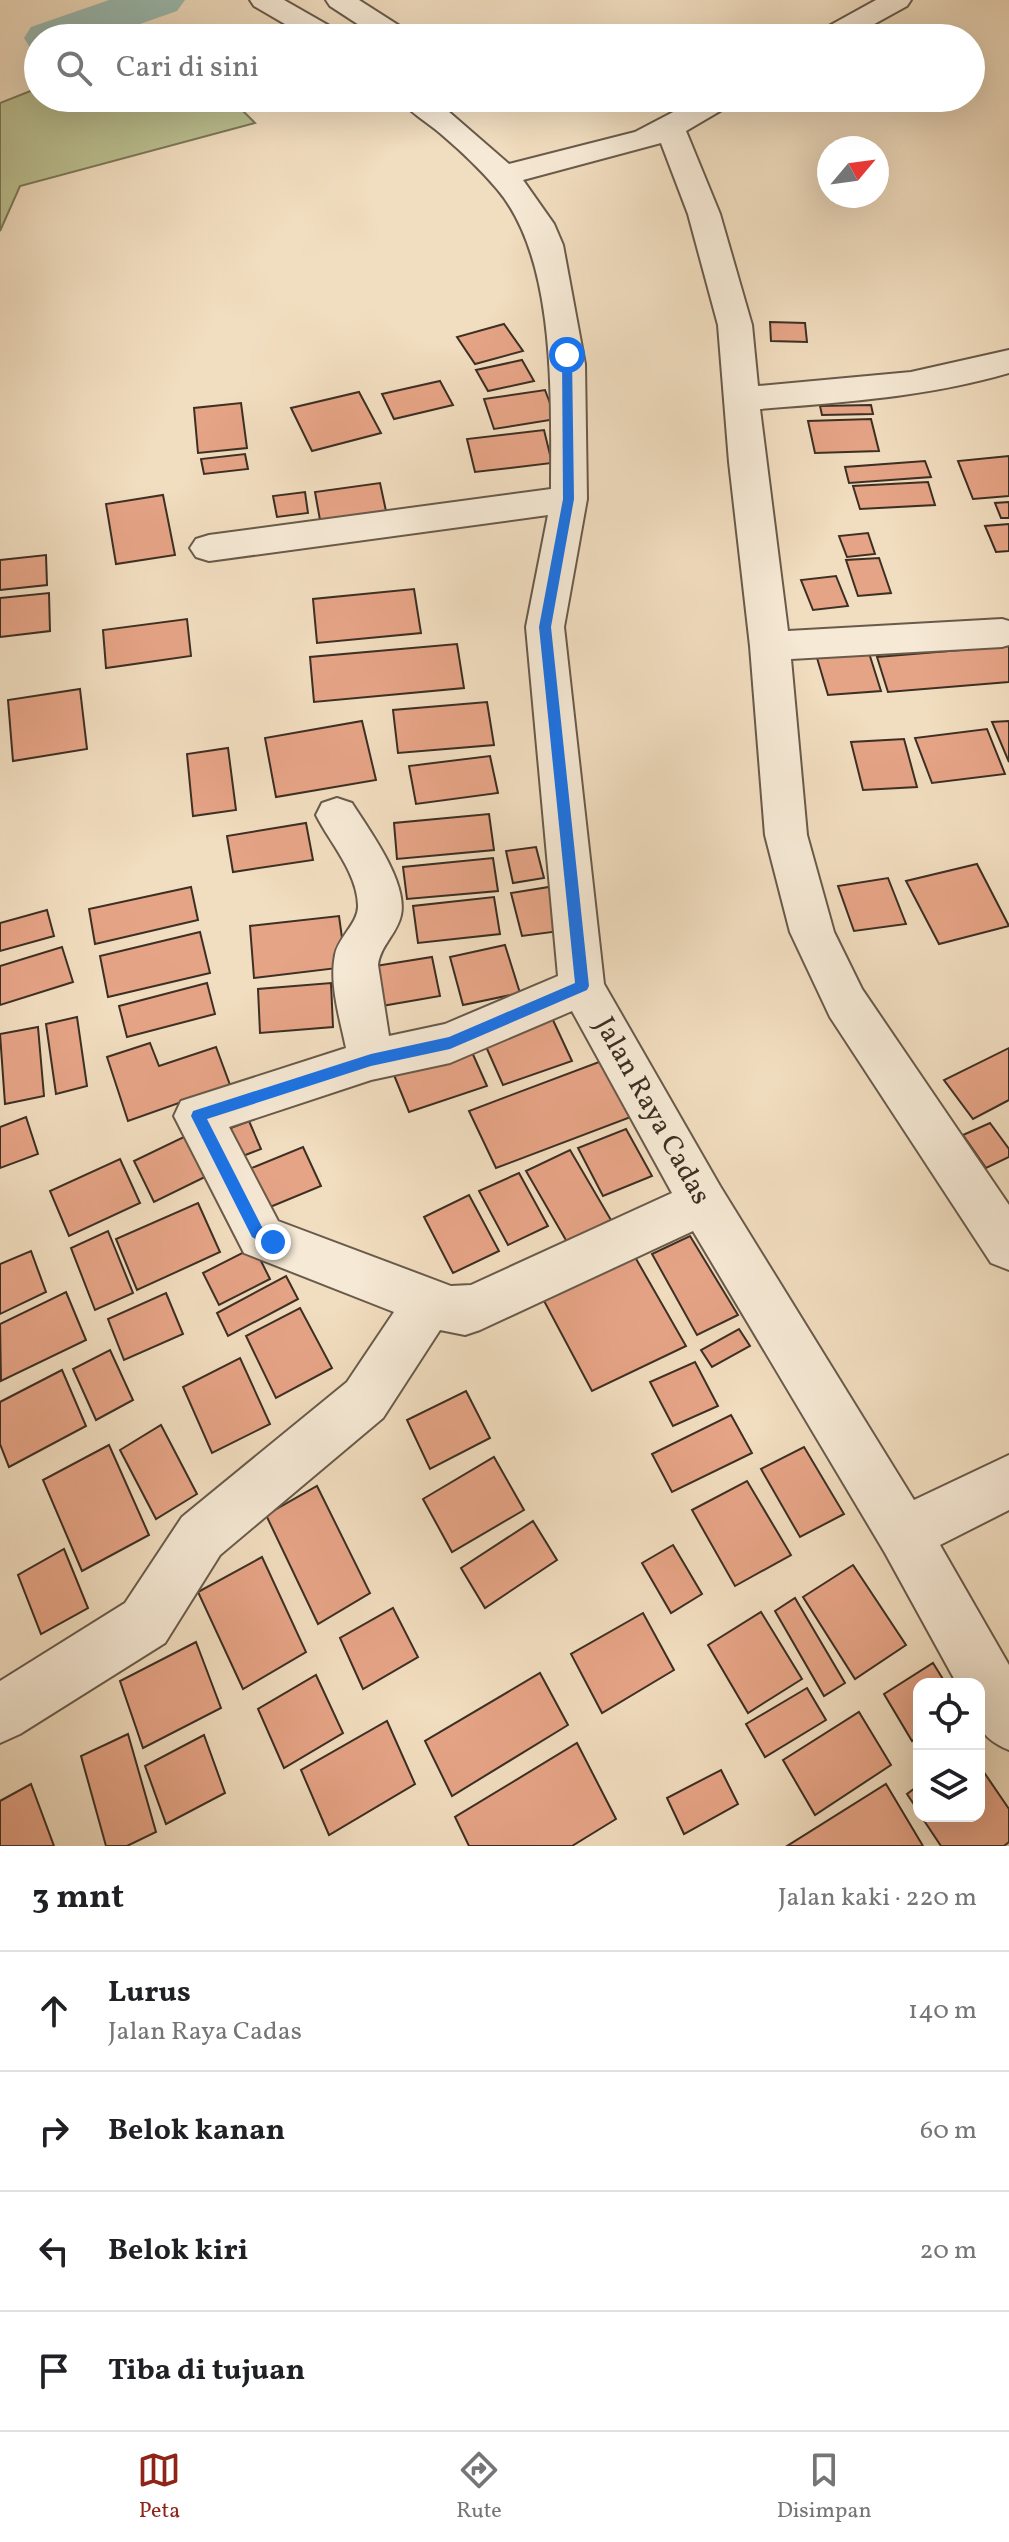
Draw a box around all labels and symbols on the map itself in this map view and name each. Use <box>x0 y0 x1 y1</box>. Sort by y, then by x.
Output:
north arrow <box>817 136 889 208</box>
route start <box>549 337 585 373</box>
street label: Jalan Raya Cadas <box>584 1010 720 1212</box>
route end <box>255 1224 291 1260</box>

